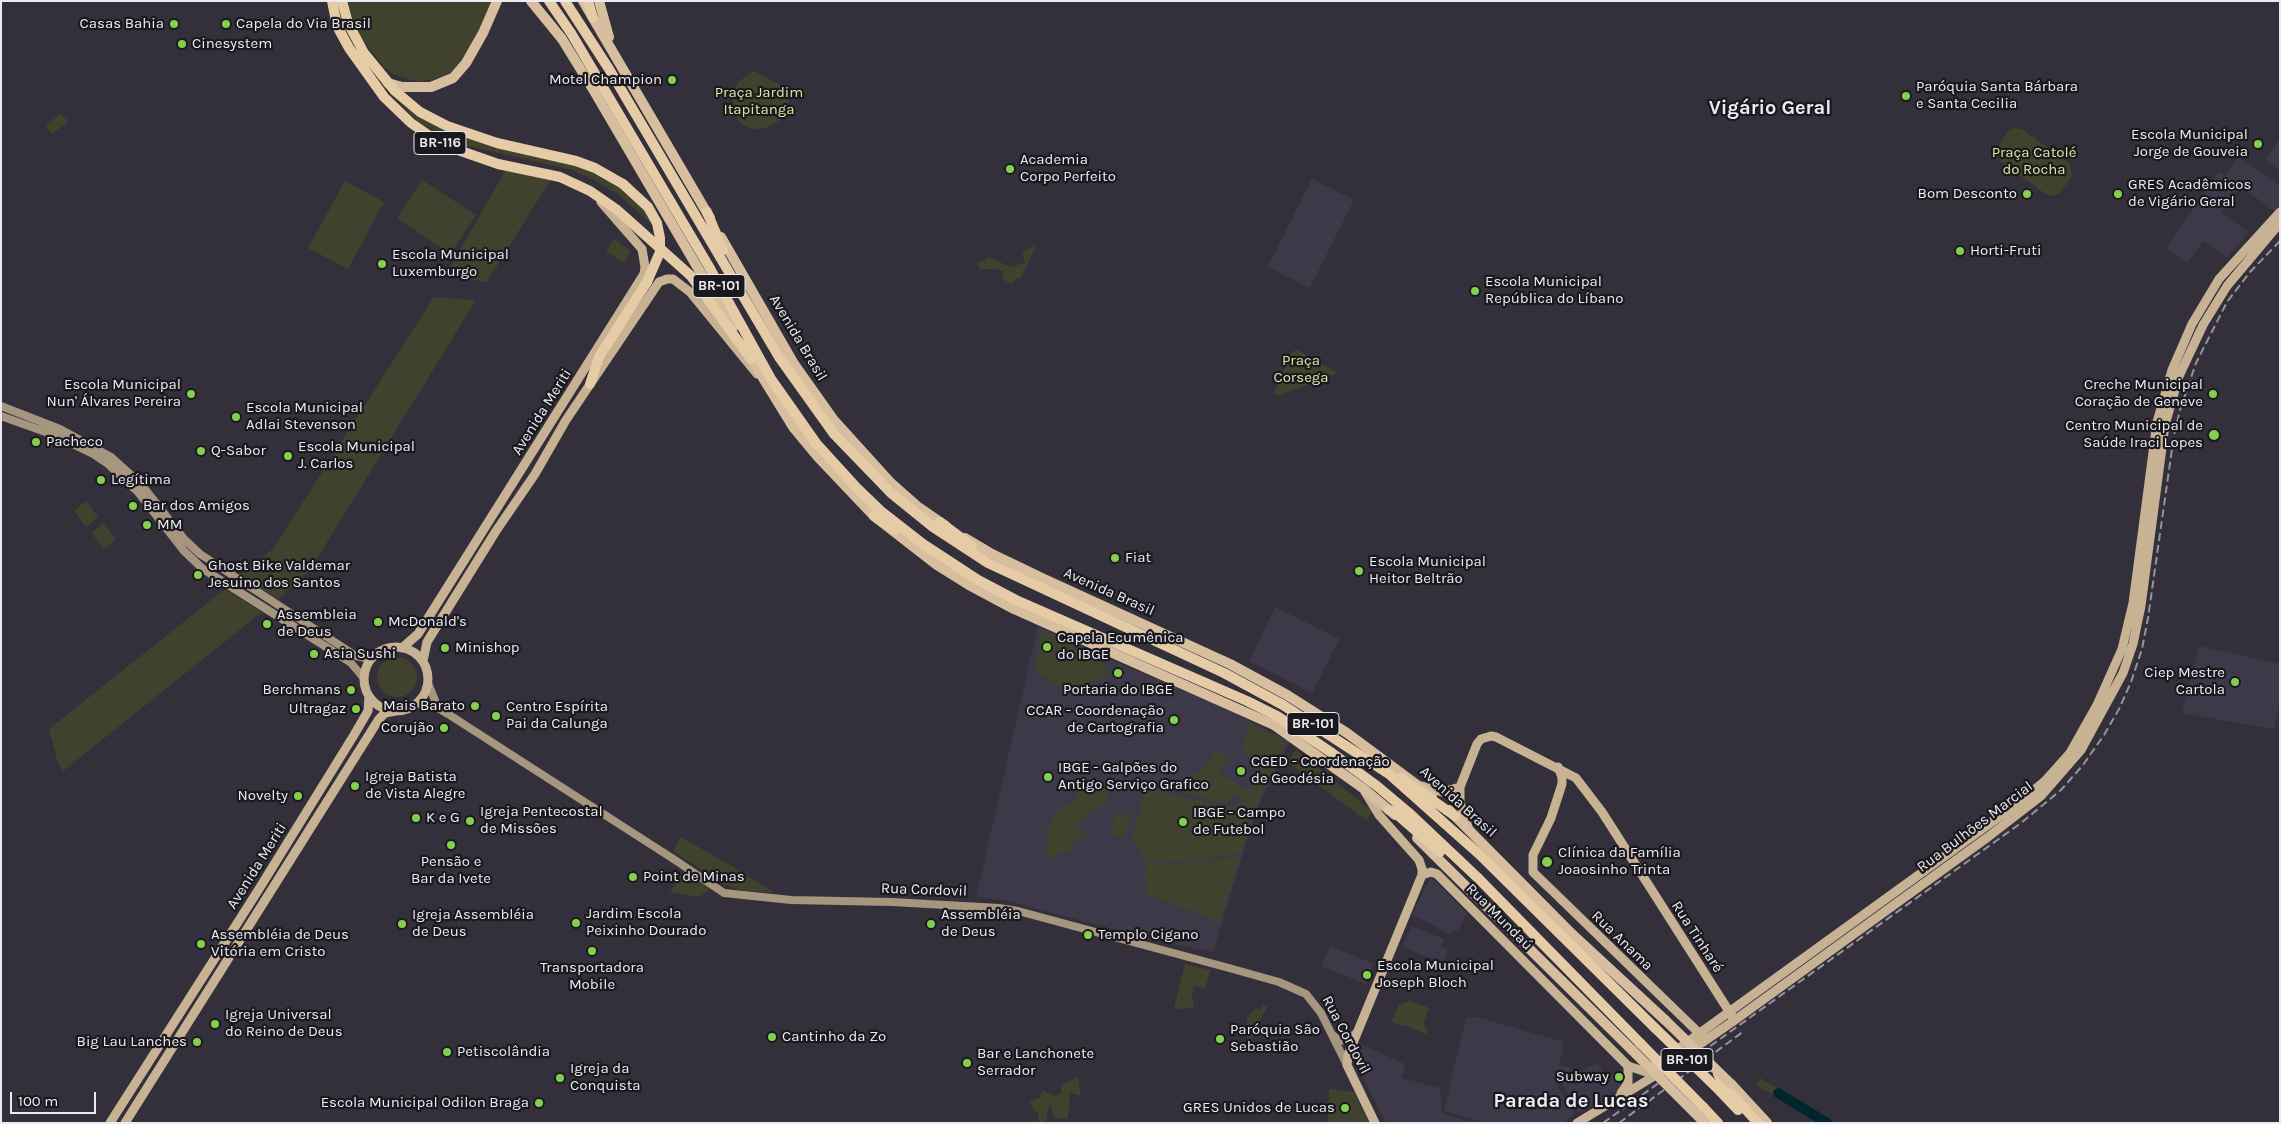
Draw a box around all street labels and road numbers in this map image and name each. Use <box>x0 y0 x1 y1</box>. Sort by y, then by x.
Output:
road number: BR-116 <box>414 132 466 154</box>
road number: BR-101 <box>693 274 745 298</box>
street label: Avenida Brasil <box>765 292 831 384</box>
street label: Avenida Meriti <box>508 366 576 458</box>
street label: Avenida Brasil <box>1061 564 1157 620</box>
road number: BR-101 <box>1287 712 1339 736</box>
street label: Avenida Brasil <box>1416 763 1500 841</box>
street label: Rua Bulhões Marcial <box>1914 778 2036 876</box>
street label: Avenida Meriti <box>223 820 291 912</box>
street label: Rua Cordovil <box>881 880 967 900</box>
street label: Rua Mundaú <box>1462 880 1536 954</box>
street label: Rua Tinharé <box>1667 898 1727 976</box>
street label: Rua Anama <box>1588 907 1656 975</box>
street label: Rua Cordovil <box>1318 993 1374 1077</box>
road number: BR-101 <box>1661 1048 1713 1072</box>

